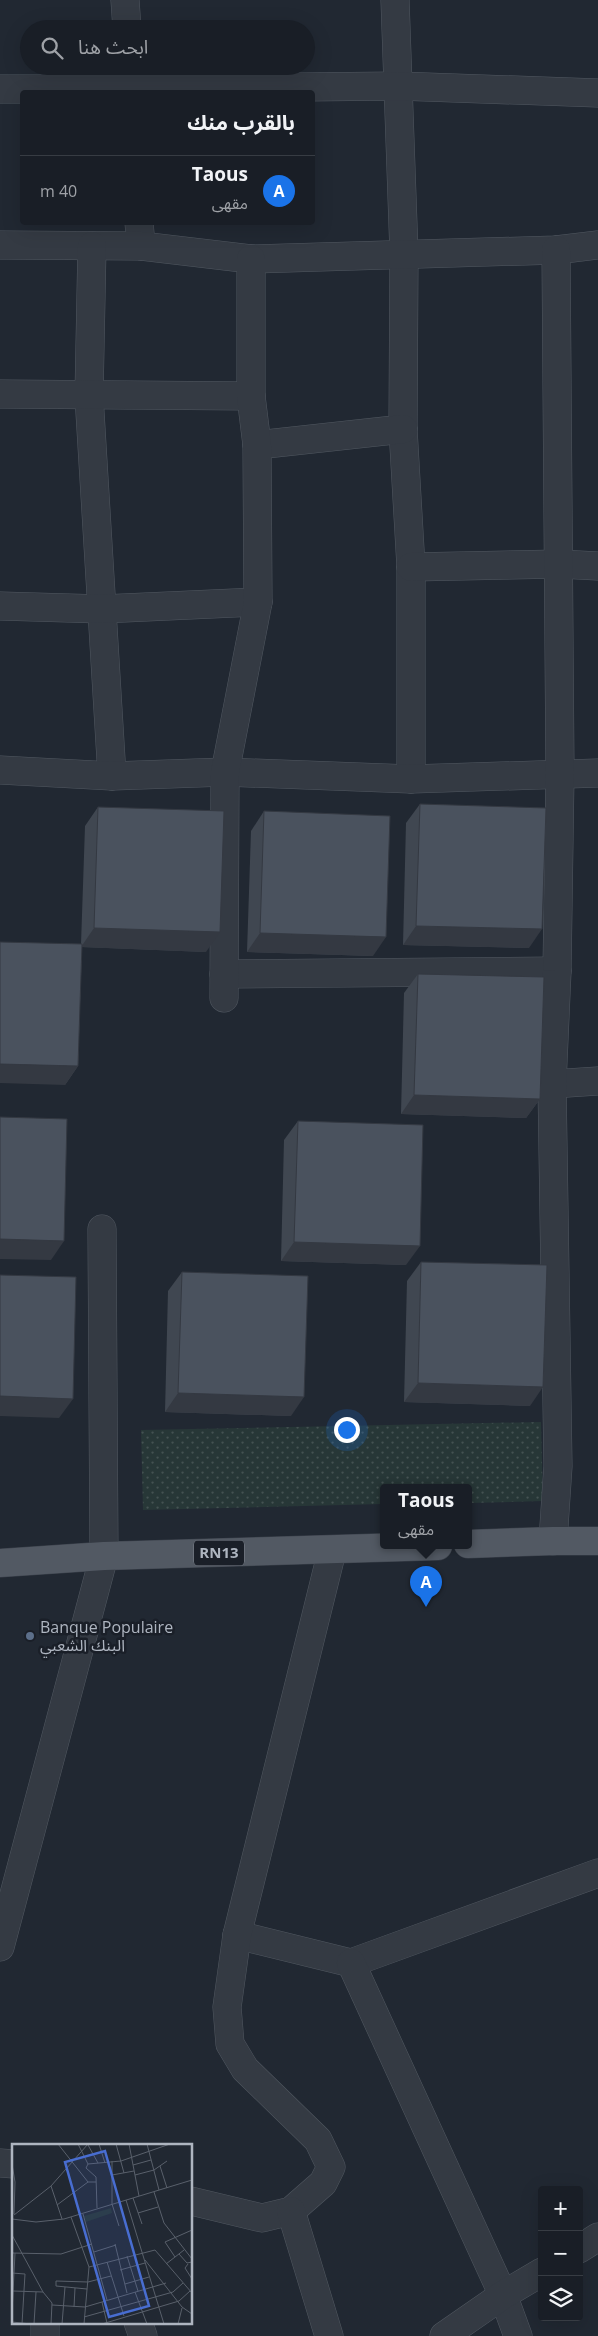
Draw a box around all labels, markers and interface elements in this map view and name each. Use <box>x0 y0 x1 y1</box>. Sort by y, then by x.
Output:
search box <box>20 20 315 75</box>
icon: search <box>38 34 66 62</box>
text: ابحث هنا <box>78 34 148 60</box>
text: بالقرب منك <box>187 108 295 136</box>
text: Taous <box>192 161 248 187</box>
text: 40 m <box>40 180 77 202</box>
text: A <box>273 180 285 202</box>
text: مقهى <box>212 192 248 214</box>
your location <box>334 1417 360 1443</box>
popup <box>380 1484 472 1549</box>
text: Taous <box>398 1487 454 1513</box>
text: مقهى <box>398 1518 434 1540</box>
road number: RN13 <box>194 1540 244 1566</box>
pin: A <box>410 1566 442 1607</box>
place label: Banque Populaire البنك الشعبي <box>40 1616 173 1658</box>
marker: Banque Populaire البنك الشعبي <box>24 1630 36 1642</box>
inset map <box>12 2144 192 2324</box>
map controls <box>538 2186 583 2321</box>
button: + <box>538 2186 583 2231</box>
button: − <box>538 2231 583 2276</box>
button: layers <box>538 2276 583 2321</box>

